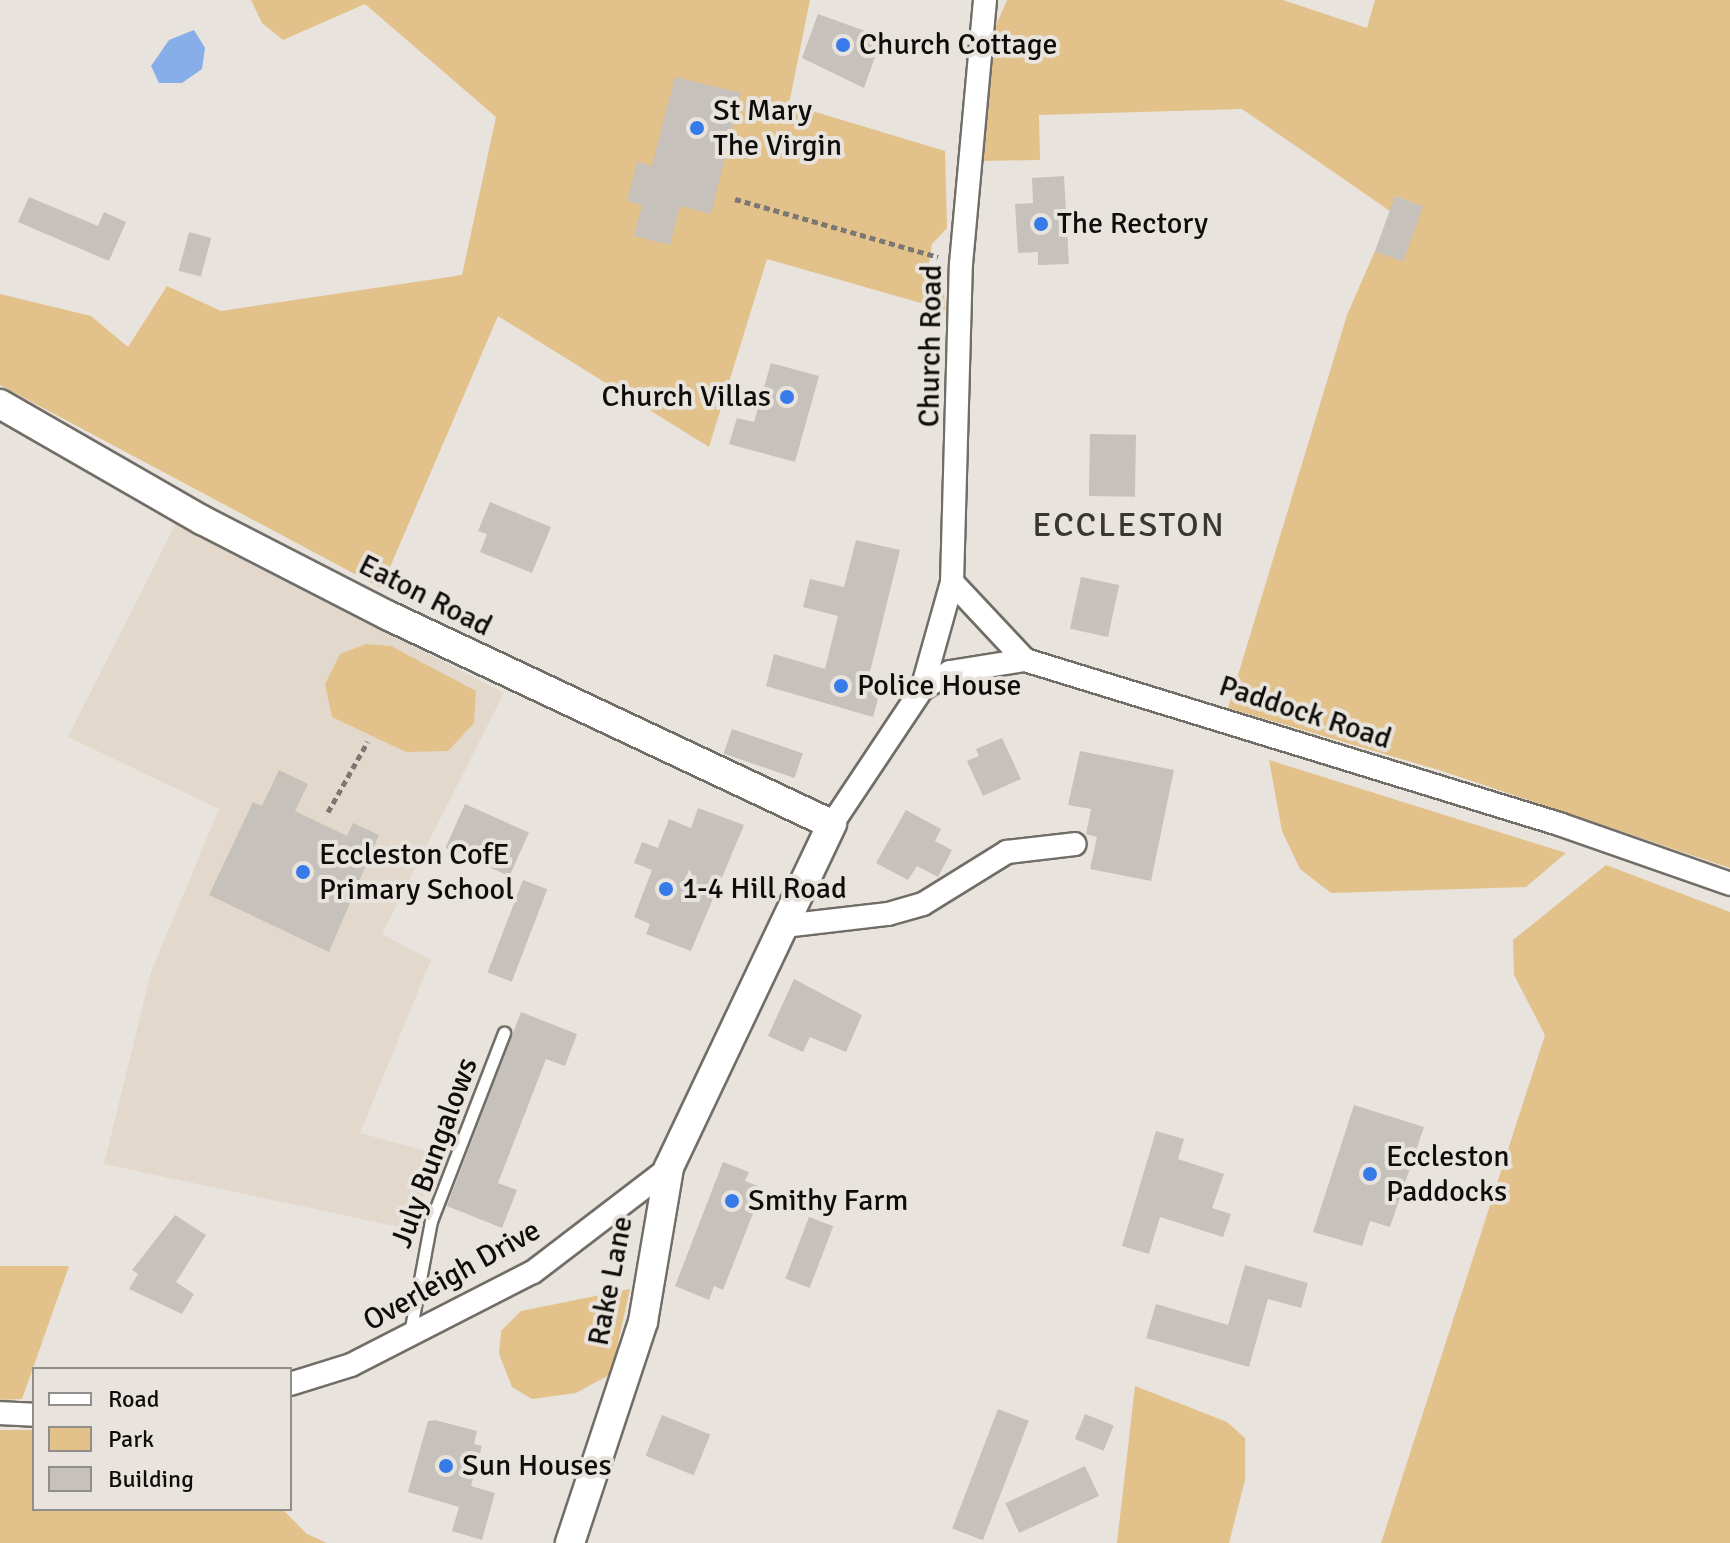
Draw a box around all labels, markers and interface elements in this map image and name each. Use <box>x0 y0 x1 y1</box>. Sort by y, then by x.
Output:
place label: Church Cottage <box>859 27 1058 63</box>
marker: Church Cottage <box>834 36 852 54</box>
place label: St Mary The Virgin <box>713 93 842 164</box>
marker: St Mary The Virgin <box>688 119 706 137</box>
place label: The Rectory <box>1057 206 1208 242</box>
marker: The Rectory <box>1032 215 1050 233</box>
street label: Church Road <box>912 264 950 428</box>
place label: Church Villas <box>602 379 771 415</box>
marker: Church Villas <box>778 388 796 406</box>
district label: ECCLESTON <box>1032 506 1226 546</box>
street label: Eaton Road <box>352 547 498 645</box>
place label: Police House <box>857 668 1022 704</box>
street label: Paddock Road <box>1214 668 1396 758</box>
marker: Police House <box>832 677 850 695</box>
place label: Eccleston CofE Primary School <box>319 837 514 908</box>
marker: Eccleston CofE Primary School <box>294 863 312 881</box>
place label: 1-4 Hill Road <box>682 871 847 907</box>
marker: 1-4 Hill Road <box>657 880 675 898</box>
street label: July Bungalows <box>384 1053 486 1253</box>
place label: Eccleston Paddocks <box>1386 1139 1510 1210</box>
marker: Eccleston Paddocks <box>1361 1165 1379 1183</box>
place label: Smithy Farm <box>748 1183 908 1219</box>
marker: Smithy Farm <box>723 1192 741 1210</box>
street label: Overleigh Drive <box>357 1213 547 1339</box>
street label: Rake Lane <box>581 1213 641 1349</box>
legend <box>32 1367 292 1511</box>
text: Road <box>108 1384 159 1414</box>
text: Park <box>108 1424 154 1454</box>
place label: Sun Houses <box>462 1448 612 1484</box>
marker: Sun Houses <box>437 1457 455 1475</box>
text: Building <box>108 1464 194 1494</box>

